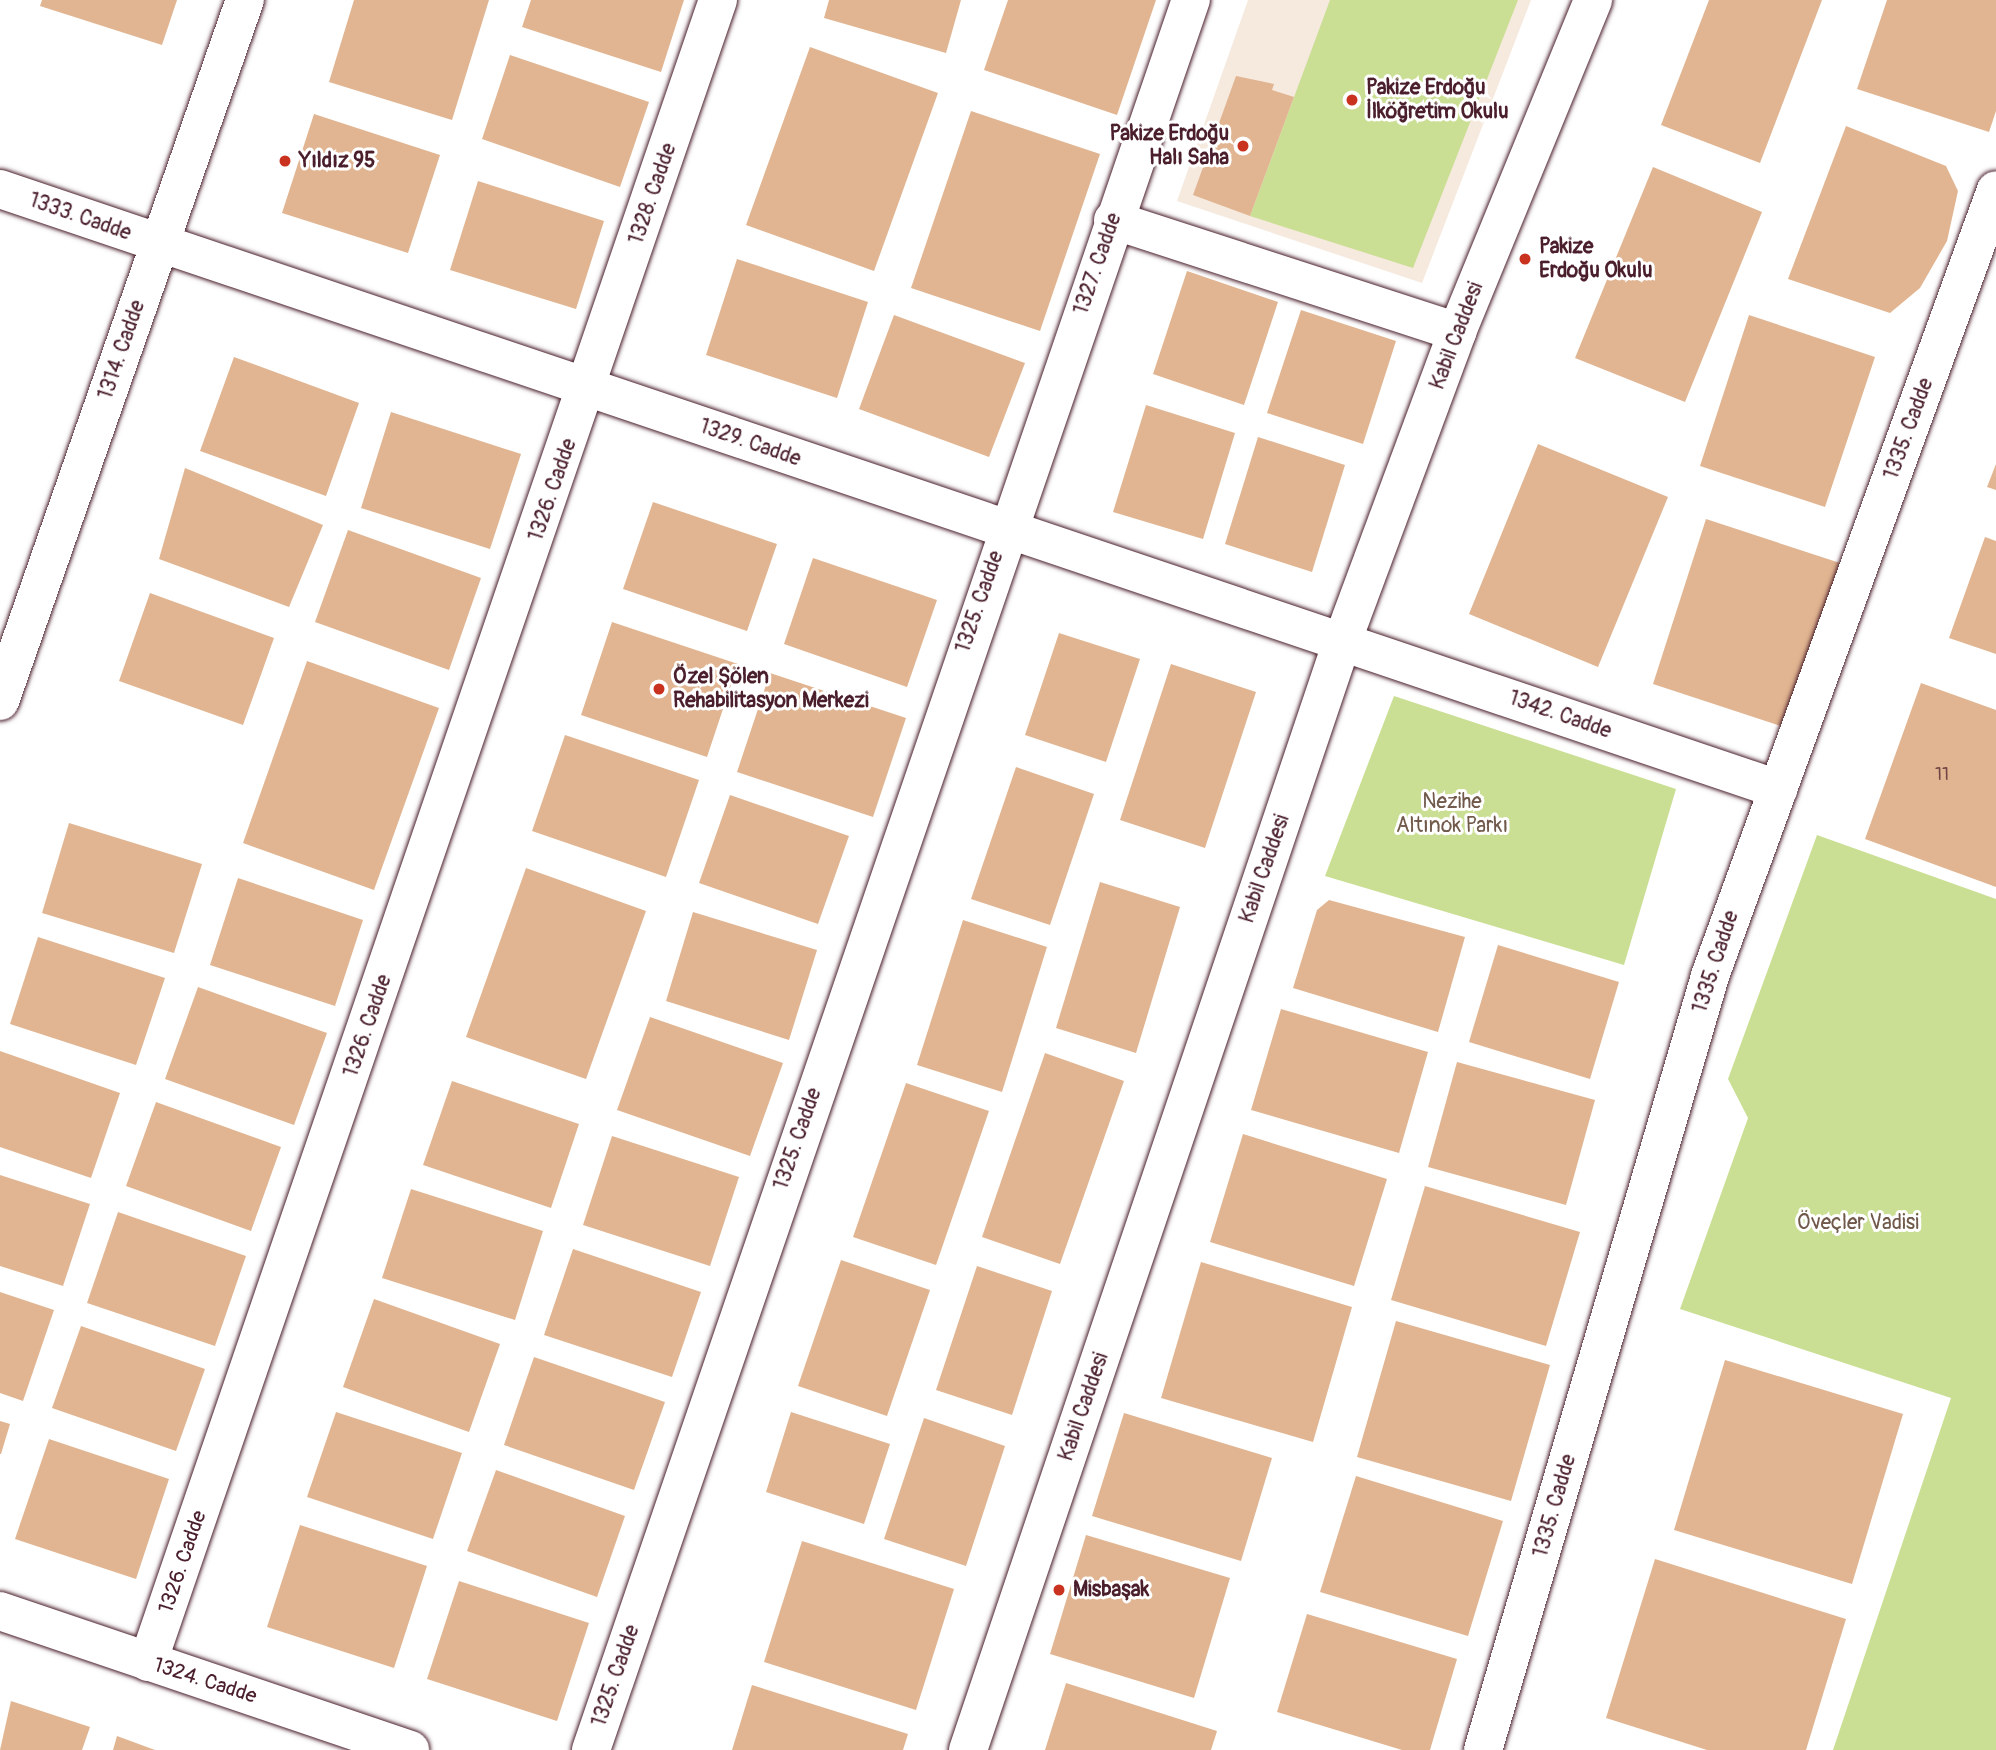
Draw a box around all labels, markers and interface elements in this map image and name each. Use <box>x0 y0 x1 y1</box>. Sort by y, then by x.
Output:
place label: Pakize Erdoğu İlköğretim Okulu <box>1366 75 1509 125</box>
marker: Pakize Erdoğu İlköğretim Okulu <box>1344 92 1360 108</box>
place label: Pakize Erdoğu Halı Saha <box>1109 121 1229 171</box>
marker: Pakize Erdoğu Halı Saha <box>1235 138 1251 154</box>
street label: 1328. Cadde <box>624 140 682 248</box>
place label: Yıldız 95 <box>299 148 375 174</box>
marker: Yıldız 95 <box>277 153 293 169</box>
street label: 1333. Cadde <box>26 188 134 246</box>
street label: 1327. Cadde <box>1069 210 1127 318</box>
place label: Pakize Erdoğu Okulu <box>1539 234 1652 284</box>
marker: Pakize Erdoğu Okulu <box>1517 251 1533 267</box>
street label: Kabil Caddesi <box>1425 279 1489 393</box>
street label: 1314. Cadde <box>93 297 151 403</box>
street label: 1335. Cadde <box>1879 375 1939 483</box>
street label: 1329. Cadde <box>696 414 804 472</box>
street label: 1326. Cadde <box>524 435 582 545</box>
street label: 1325. Cadde <box>951 548 1009 656</box>
place label: Özel Şölen Rehabilitasyon Merkezi <box>673 664 869 714</box>
marker: Özel Şölen Rehabilitasyon Merkezi <box>651 681 667 697</box>
street label: 1342. Cadde <box>1505 686 1615 744</box>
house number: 11 <box>1935 764 1949 786</box>
park label: Nezihe Altınok Parkı <box>1396 789 1508 839</box>
street label: Kabil Caddesi <box>1235 811 1295 927</box>
street label: 1335. Cadde <box>1688 908 1744 1016</box>
street label: 1326. Cadde <box>339 971 397 1081</box>
street label: 1325. Cadde <box>769 1085 827 1193</box>
park label: Öveçler Vadisi <box>1797 1210 1919 1236</box>
street label: Kabil Caddesi <box>1054 1349 1114 1465</box>
street label: 1335. Cadde <box>1528 1452 1582 1560</box>
street label: 1326. Cadde <box>154 1507 212 1617</box>
place label: Misbaşak <box>1073 1577 1149 1603</box>
marker: Misbaşak <box>1051 1582 1067 1598</box>
street label: 1325. Cadde <box>587 1622 645 1730</box>
street label: 1324. Cadde <box>150 1653 260 1709</box>

